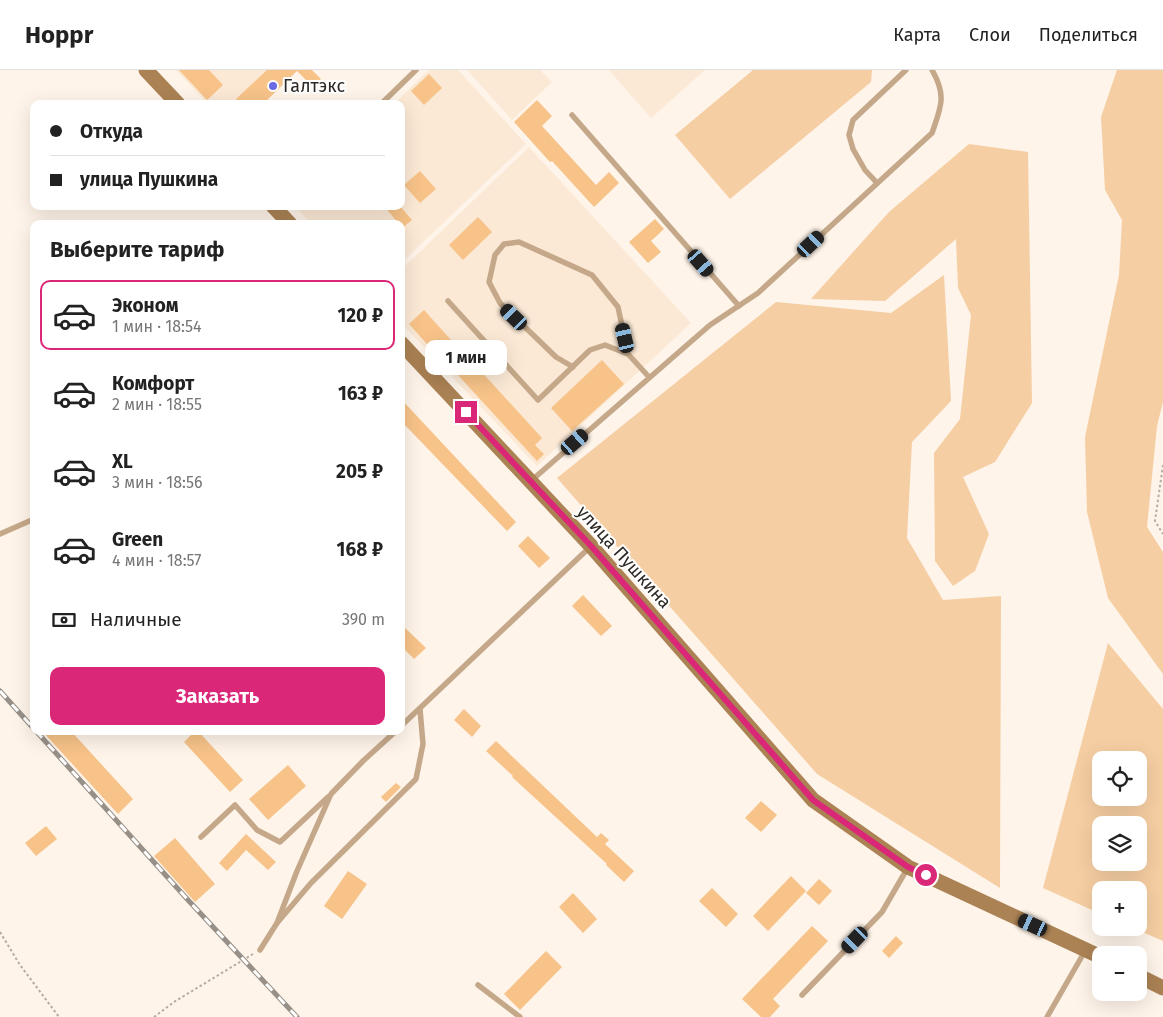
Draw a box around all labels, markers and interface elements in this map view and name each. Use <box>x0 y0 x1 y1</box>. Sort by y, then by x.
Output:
text: Hoppr <box>25 21 93 49</box>
text: Карта <box>893 24 941 46</box>
text: Слои <box>969 24 1011 46</box>
text: Поделиться <box>1039 24 1138 46</box>
place label: Галтэкс <box>283 75 346 97</box>
marker: Галтэкс <box>267 80 279 92</box>
text: Откуда <box>80 120 143 143</box>
text: улица Пушкина <box>80 168 218 191</box>
car <box>794 228 827 260</box>
text: Выберите тариф <box>50 236 225 263</box>
car <box>685 247 716 279</box>
icon: car <box>52 293 97 338</box>
text: Эконом <box>112 294 179 317</box>
car <box>497 301 530 333</box>
text: 120 ₽ <box>337 304 383 327</box>
text: 1 мин · 18:54 <box>112 317 202 336</box>
car <box>614 322 635 354</box>
callout: 1 мин <box>425 340 507 374</box>
text: 1 мин <box>446 348 486 367</box>
icon: car <box>52 371 97 416</box>
text: Комфорт <box>112 372 194 395</box>
text: 163 ₽ <box>338 382 383 405</box>
text: 2 мин · 18:55 <box>112 395 202 414</box>
route end <box>455 401 477 423</box>
car <box>558 426 591 458</box>
icon: car <box>52 449 97 494</box>
text: XL <box>112 450 133 473</box>
text: 205 ₽ <box>336 460 383 483</box>
text: 3 мин · 18:56 <box>112 473 203 492</box>
street label: улица Пушкина <box>572 501 676 613</box>
icon: car <box>52 527 97 572</box>
text: Green <box>112 528 163 551</box>
text: 168 ₽ <box>337 538 383 561</box>
text: 4 мин · 18:57 <box>112 551 201 570</box>
icon: cash <box>50 606 78 634</box>
text: Наличные <box>90 608 182 631</box>
text: 390 m <box>342 610 385 629</box>
button: Заказать <box>50 667 385 725</box>
map controls <box>1092 751 1147 1001</box>
button: locate <box>1092 751 1147 806</box>
button: layers <box>1092 816 1147 871</box>
route start <box>915 864 937 886</box>
button: + <box>1092 881 1147 936</box>
car <box>1016 912 1049 938</box>
car <box>839 924 870 956</box>
button: − <box>1092 946 1147 1001</box>

